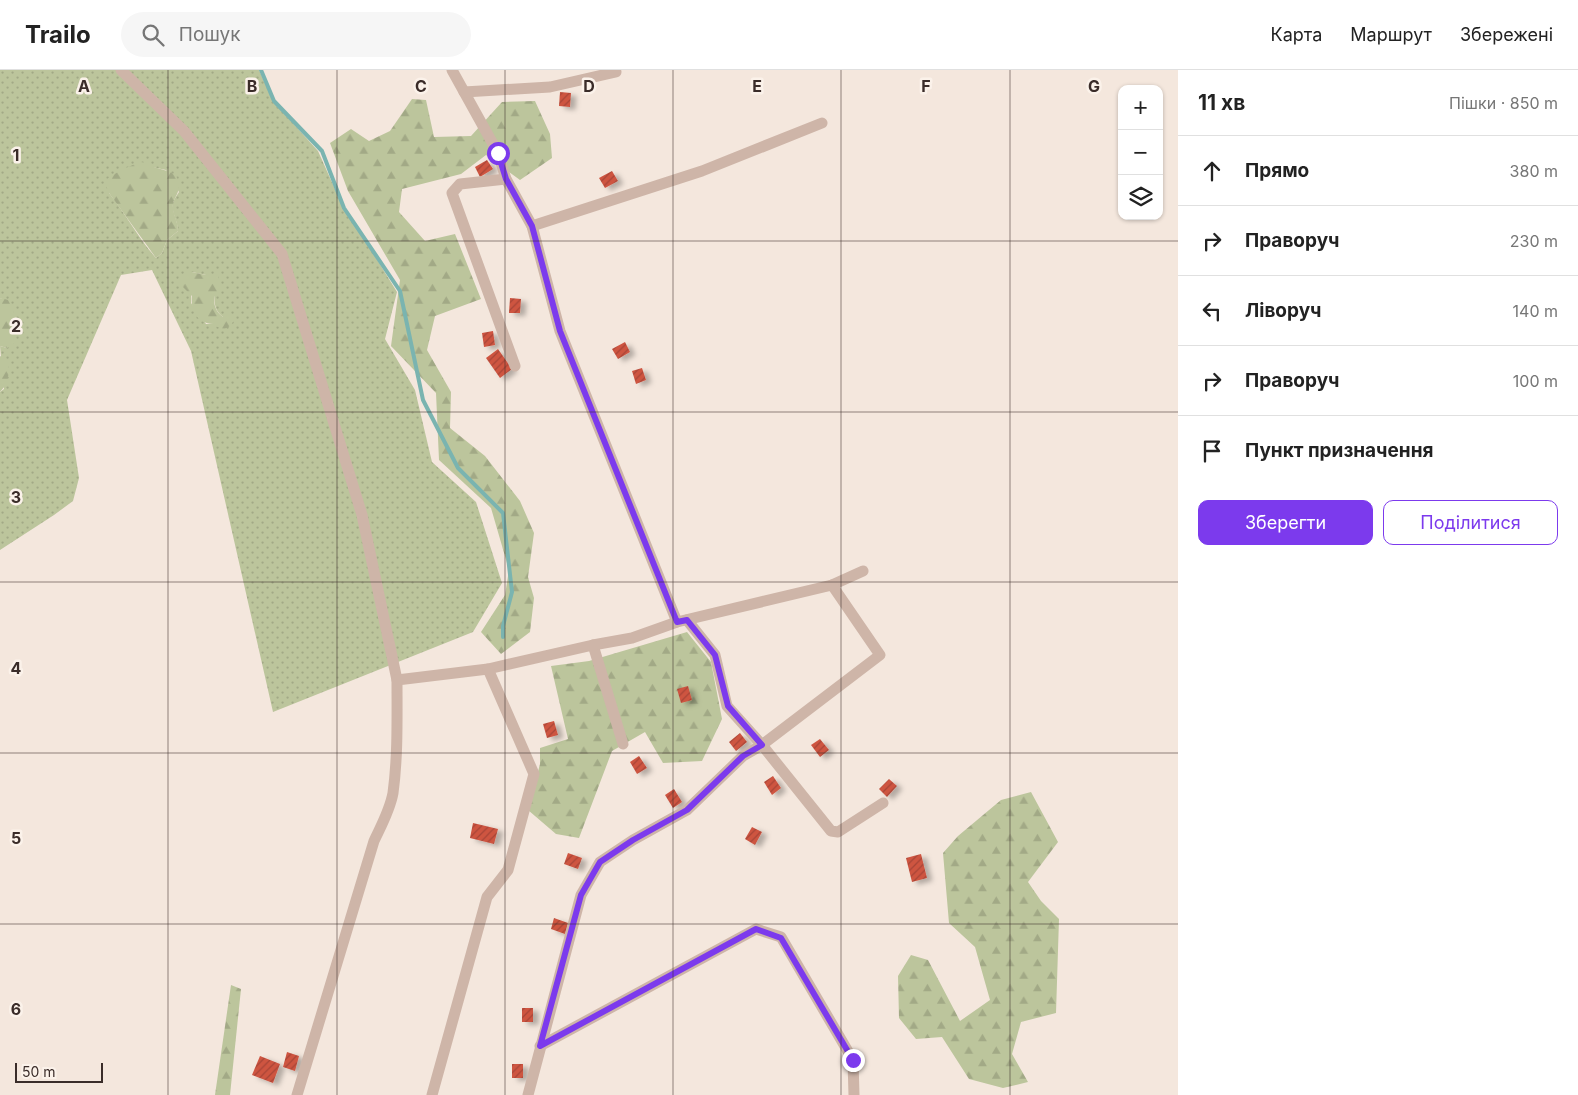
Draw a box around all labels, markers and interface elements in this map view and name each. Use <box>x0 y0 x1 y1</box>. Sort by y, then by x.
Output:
search box <box>121 12 471 57</box>
text: Trailo <box>25 20 91 49</box>
icon: search <box>139 21 167 49</box>
text: Пошук <box>179 23 241 46</box>
text: Карта <box>1271 24 1322 45</box>
text: Маршрут <box>1350 24 1432 45</box>
text: Збережені <box>1460 24 1553 45</box>
text: A <box>78 76 90 96</box>
text: B <box>247 76 257 96</box>
text: C <box>415 76 427 96</box>
text: D <box>583 76 595 96</box>
text: E <box>752 76 762 96</box>
text: F <box>921 76 931 96</box>
text: G <box>1088 76 1100 96</box>
map controls <box>1118 85 1163 220</box>
button: + <box>1118 85 1163 130</box>
text: 11 хв <box>1198 90 1245 115</box>
text: Пішки · 850 m <box>1449 93 1558 113</box>
button: − <box>1118 130 1163 175</box>
route start <box>487 142 510 165</box>
text: 1 <box>13 145 19 165</box>
icon: ahead <box>1198 157 1226 185</box>
text: Прямо <box>1245 159 1309 182</box>
text: 380 m <box>1510 161 1558 181</box>
button: layers <box>1118 175 1163 220</box>
icon: right <box>1198 227 1226 255</box>
text: Праворуч <box>1245 229 1339 252</box>
text: 230 m <box>1510 231 1558 251</box>
icon: left <box>1198 297 1226 325</box>
text: Ліворуч <box>1245 299 1321 322</box>
text: 140 m <box>1513 301 1558 321</box>
text: 2 <box>11 316 21 336</box>
icon: right <box>1198 367 1226 395</box>
text: Праворуч <box>1245 369 1339 392</box>
text: 100 m <box>1513 371 1558 391</box>
icon: arrive <box>1198 437 1226 465</box>
text: Пункт призначення <box>1245 439 1433 462</box>
text: 3 <box>11 487 21 507</box>
button: Зберегти <box>1198 500 1373 545</box>
button: Поділитися <box>1383 500 1558 545</box>
text: 4 <box>11 658 22 678</box>
text: 5 <box>11 828 21 848</box>
text: 6 <box>11 999 21 1019</box>
route end <box>842 1049 865 1072</box>
scale bar <box>15 1060 102 1083</box>
text: 50 m <box>22 1063 56 1080</box>

